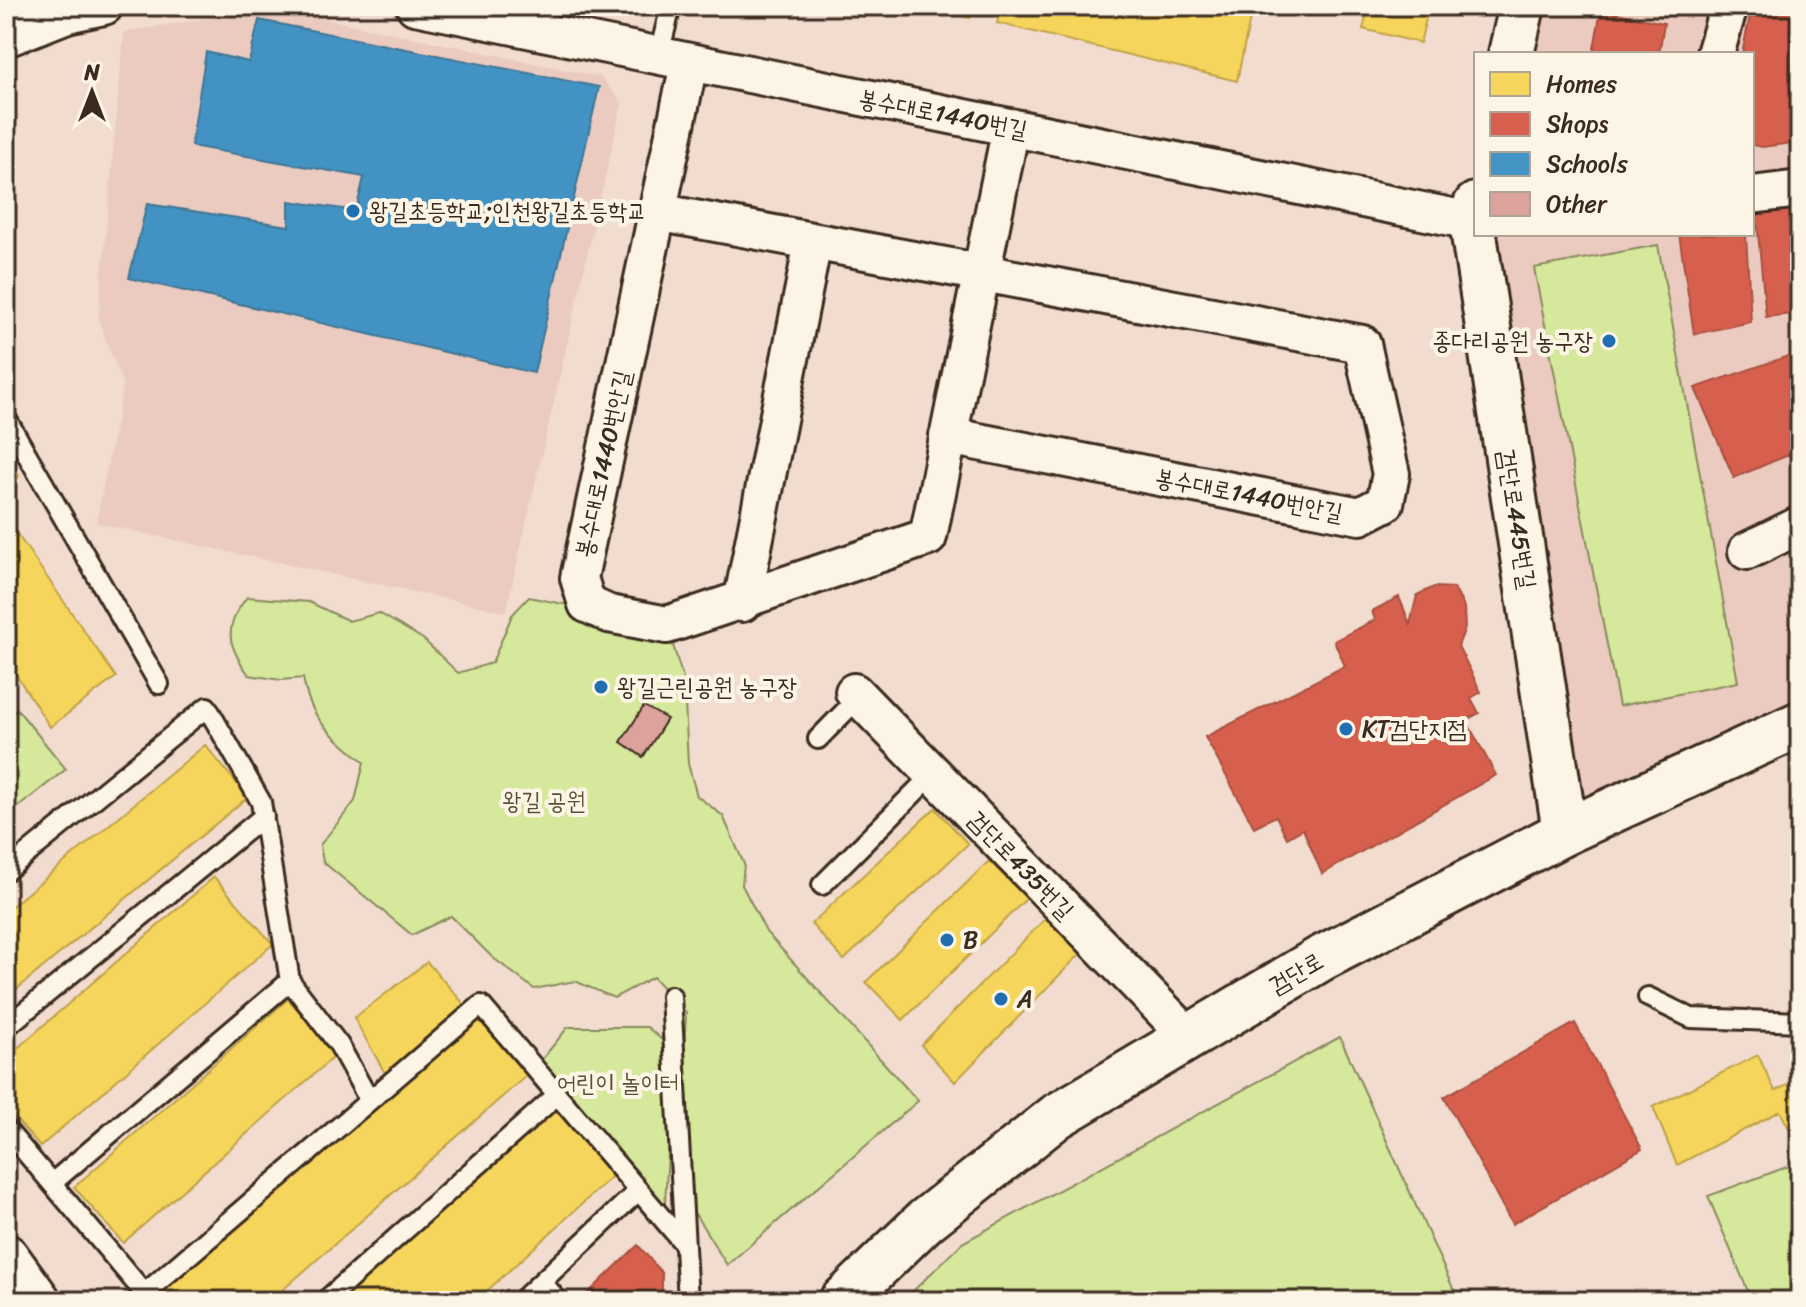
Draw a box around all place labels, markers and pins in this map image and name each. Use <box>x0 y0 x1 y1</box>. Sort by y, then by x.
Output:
place label: 왕길초등학교;인천왕길초등학교 <box>369 190 647 232</box>
marker: 왕길초등학교;인천왕길초등학교 <box>344 202 362 220</box>
place label: 종다리공원 농구장 <box>1432 320 1593 362</box>
marker: 종다리공원 농구장 <box>1600 332 1618 350</box>
place label: 왕길근린공원 농구장 <box>617 666 797 708</box>
marker: 왕길근린공원 농구장 <box>592 678 610 696</box>
place label: KT검단지점 <box>1362 708 1467 750</box>
marker: KT검단지점 <box>1337 720 1355 738</box>
place label: B <box>963 919 978 961</box>
marker: B <box>938 931 956 949</box>
place label: A <box>1016 978 1033 1020</box>
marker: A <box>992 990 1010 1008</box>

